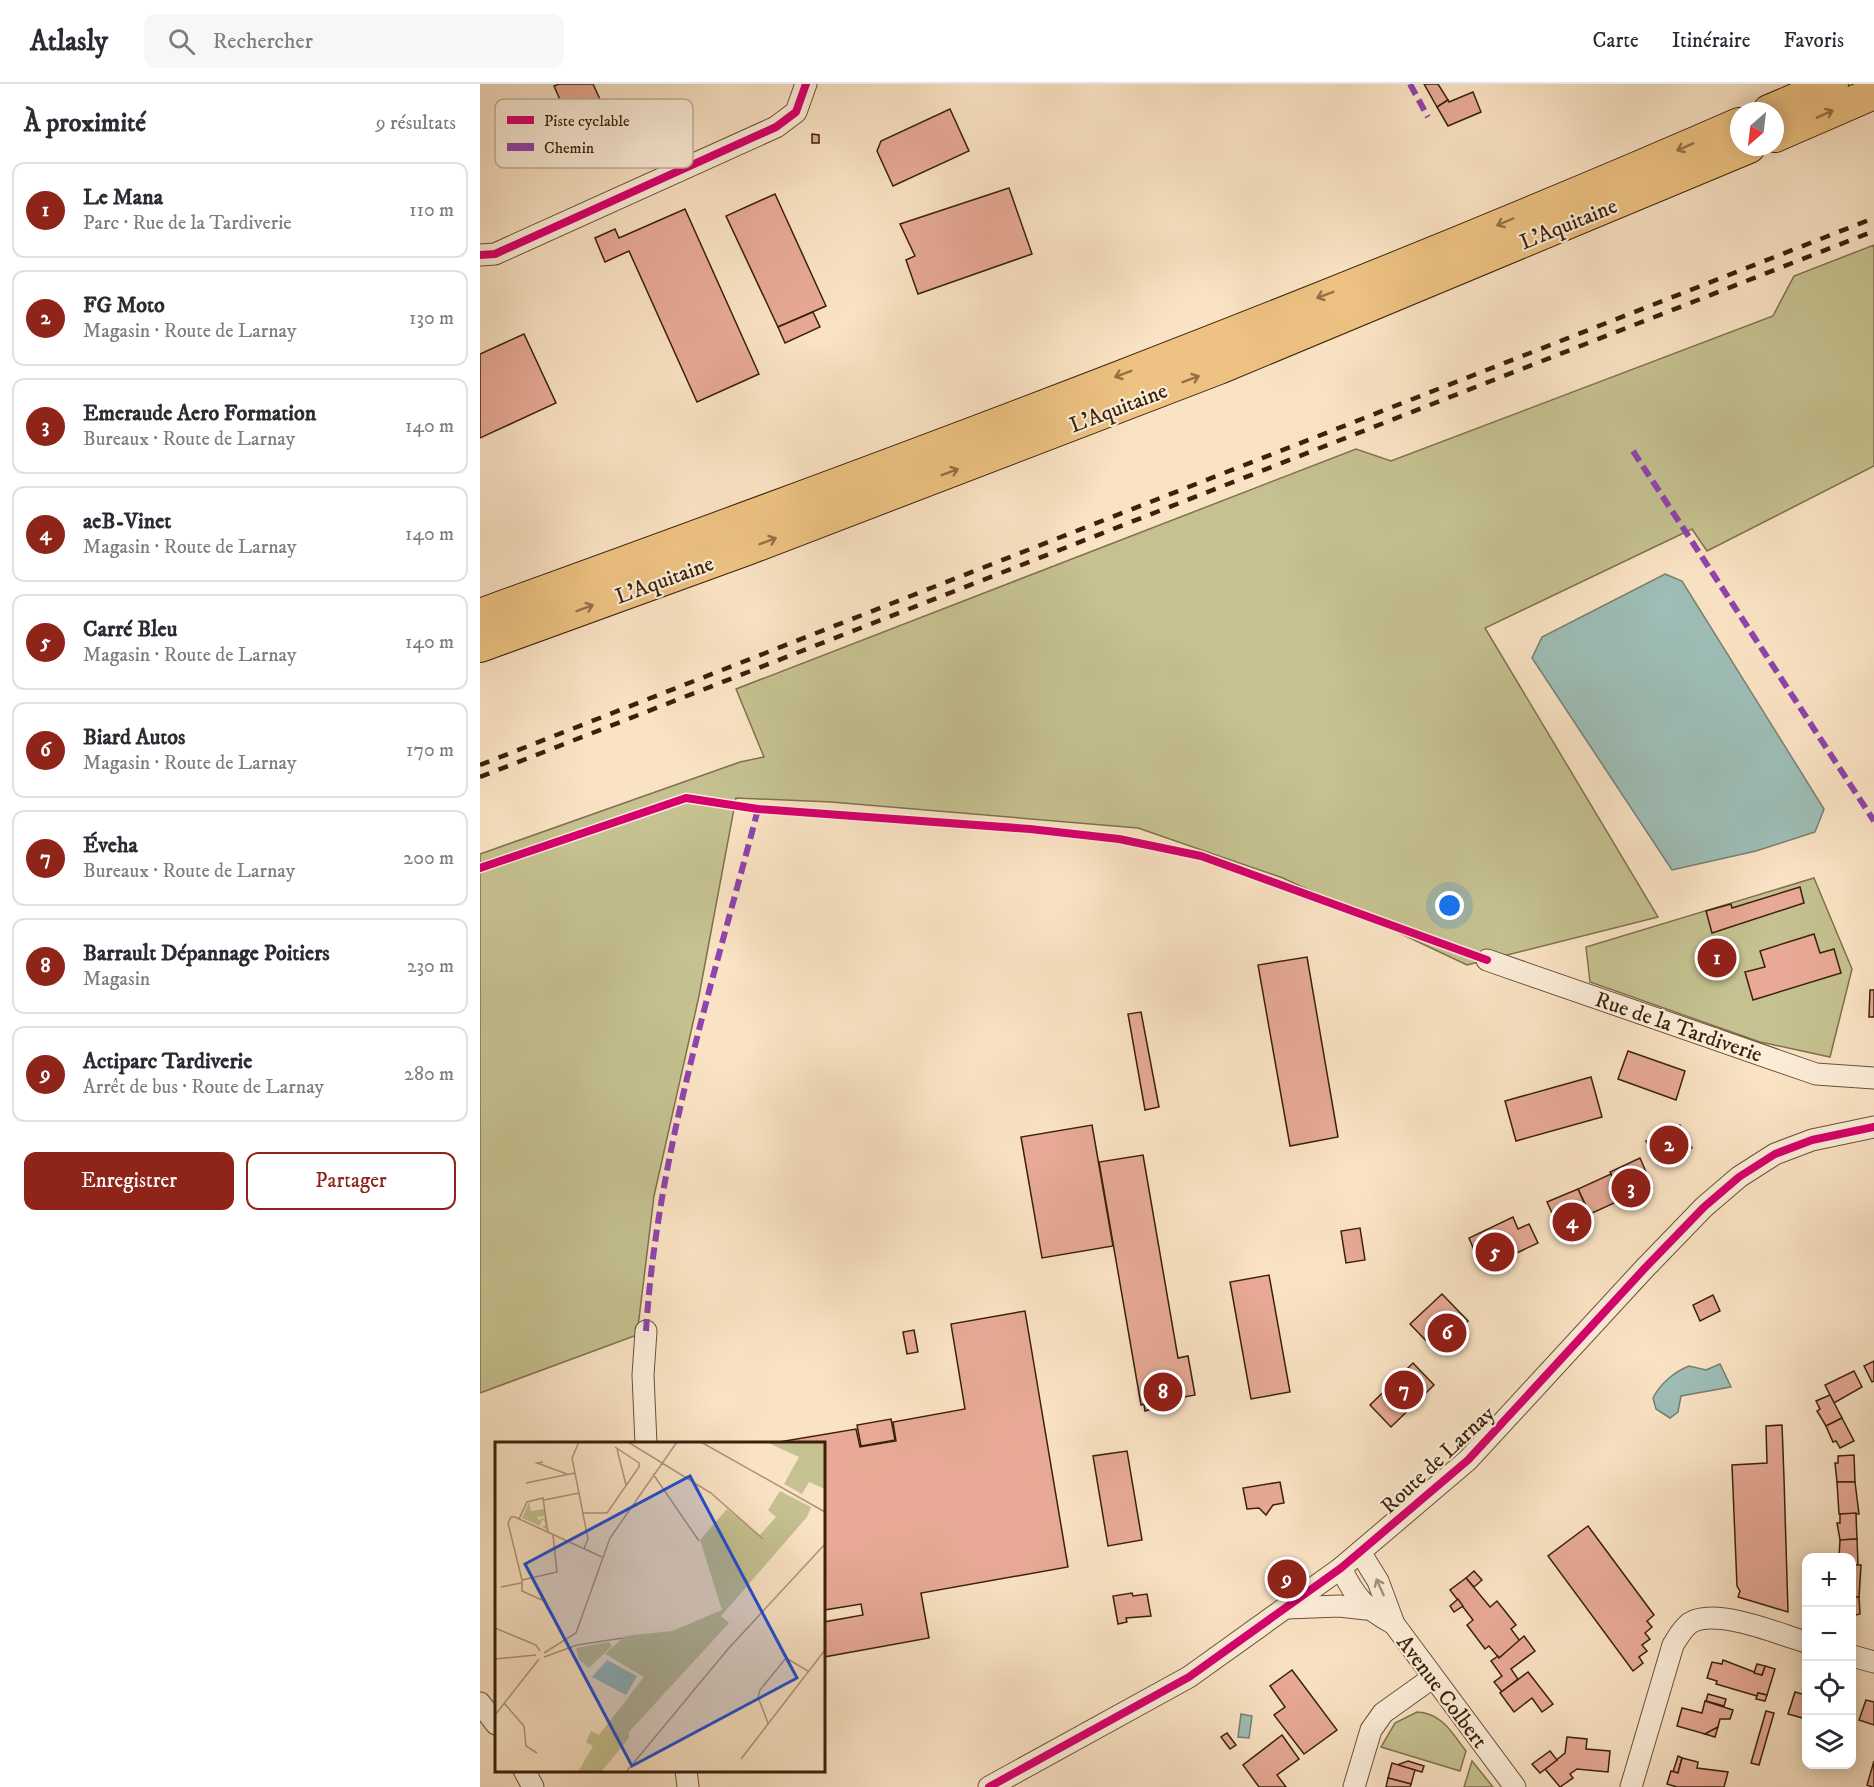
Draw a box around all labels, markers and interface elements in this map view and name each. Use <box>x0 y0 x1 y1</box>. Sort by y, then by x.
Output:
search box <box>144 14 564 68</box>
text: Atlasly <box>30 24 108 59</box>
icon: search <box>165 25 198 58</box>
text: Rechercher <box>213 28 313 55</box>
text: Carte <box>1593 28 1639 54</box>
text: Itinéraire <box>1672 28 1750 54</box>
text: Favoris <box>1783 28 1844 54</box>
legend <box>495 99 693 168</box>
north arrow <box>1730 102 1784 156</box>
text: À proximité <box>24 107 146 140</box>
one-way arrow <box>1815 108 1833 120</box>
text: 9 résultats <box>376 111 456 136</box>
text: Piste cyclable <box>544 111 630 131</box>
text: Chemin <box>544 138 595 158</box>
one-way arrow <box>1677 142 1695 153</box>
text: Le Mana <box>83 184 163 211</box>
street label: L'Aquitaine <box>1516 193 1621 256</box>
text: 1 <box>42 198 49 223</box>
text: 110 m <box>409 198 454 223</box>
text: Parc · Rue de la Tardiverie <box>83 211 292 236</box>
one-way arrow <box>1497 217 1515 228</box>
one-way arrow <box>1316 290 1334 301</box>
text: FG Moto <box>83 292 165 319</box>
text: 2 <box>41 306 50 331</box>
text: 130 m <box>409 306 454 331</box>
text: Magasin · Route de Larnay <box>83 319 297 344</box>
one-way arrow <box>1115 369 1133 380</box>
one-way arrow <box>1181 372 1200 383</box>
street label: L'Aquitaine <box>1066 377 1171 439</box>
text: Emeraude Aero Formation <box>83 400 316 427</box>
text: 3 <box>42 414 49 439</box>
text: 140 m <box>405 414 454 439</box>
text: Bureaux · Route de Larnay <box>83 427 295 452</box>
one-way arrow <box>941 466 959 477</box>
text: aeB-Vinet <box>83 508 171 535</box>
text: 4 <box>40 522 51 547</box>
text: 140 m <box>405 522 454 547</box>
text: Magasin · Route de Larnay <box>83 535 297 560</box>
one-way arrow <box>758 535 777 546</box>
street label: L'Aquitaine <box>612 550 717 611</box>
one-way arrow <box>575 602 594 613</box>
text: Carré Bleu <box>83 616 177 643</box>
text: 5 <box>41 630 50 655</box>
text: 140 m <box>405 630 454 655</box>
text: Magasin · Route de Larnay <box>83 643 297 668</box>
text: Biard Autos <box>83 724 185 751</box>
text: 6 <box>40 738 51 763</box>
text: 170 m <box>406 738 454 763</box>
text: Magasin · Route de Larnay <box>83 751 297 776</box>
text: Éveha <box>83 832 138 859</box>
text: 7 <box>40 846 51 871</box>
text: 200 m <box>403 846 454 871</box>
text: Bureaux · Route de Larnay <box>83 859 295 884</box>
your location <box>1435 891 1464 920</box>
pin: 1 <box>1698 936 1736 980</box>
text: Barrault Dépannage Poitiers <box>83 940 330 967</box>
text: 8 <box>40 954 51 979</box>
text: 230 m <box>407 954 454 979</box>
text: Magasin <box>83 967 150 992</box>
street label: Rue de la Tardiverie <box>1591 986 1766 1069</box>
text: Actiparc Tardiverie <box>83 1048 252 1075</box>
text: 9 <box>41 1062 50 1087</box>
text: 280 m <box>404 1062 454 1087</box>
text: Arrêt de bus · Route de Larnay <box>83 1075 324 1100</box>
pin: 2 <box>1650 1122 1688 1168</box>
button: Enregistrer <box>24 1152 234 1210</box>
button: Partager <box>246 1152 456 1210</box>
pin: 3 <box>1612 1166 1650 1210</box>
pin: 4 <box>1552 1200 1592 1244</box>
pin: 5 <box>1476 1230 1514 1274</box>
pin: 6 <box>1428 1310 1466 1356</box>
pin: 7 <box>1384 1368 1424 1412</box>
pin: 8 <box>1144 1370 1182 1414</box>
street label: Route de Larnay <box>1375 1400 1501 1520</box>
inset map <box>495 1442 825 1772</box>
map controls <box>1802 1553 1856 1769</box>
button: + <box>1802 1553 1856 1607</box>
pin: 9 <box>1268 1556 1306 1602</box>
one-way arrow <box>1374 1578 1385 1596</box>
button: − <box>1802 1607 1856 1661</box>
street label: Avenue Colbert <box>1391 1630 1493 1754</box>
button: locate <box>1802 1661 1856 1715</box>
button: layers <box>1802 1715 1856 1769</box>

